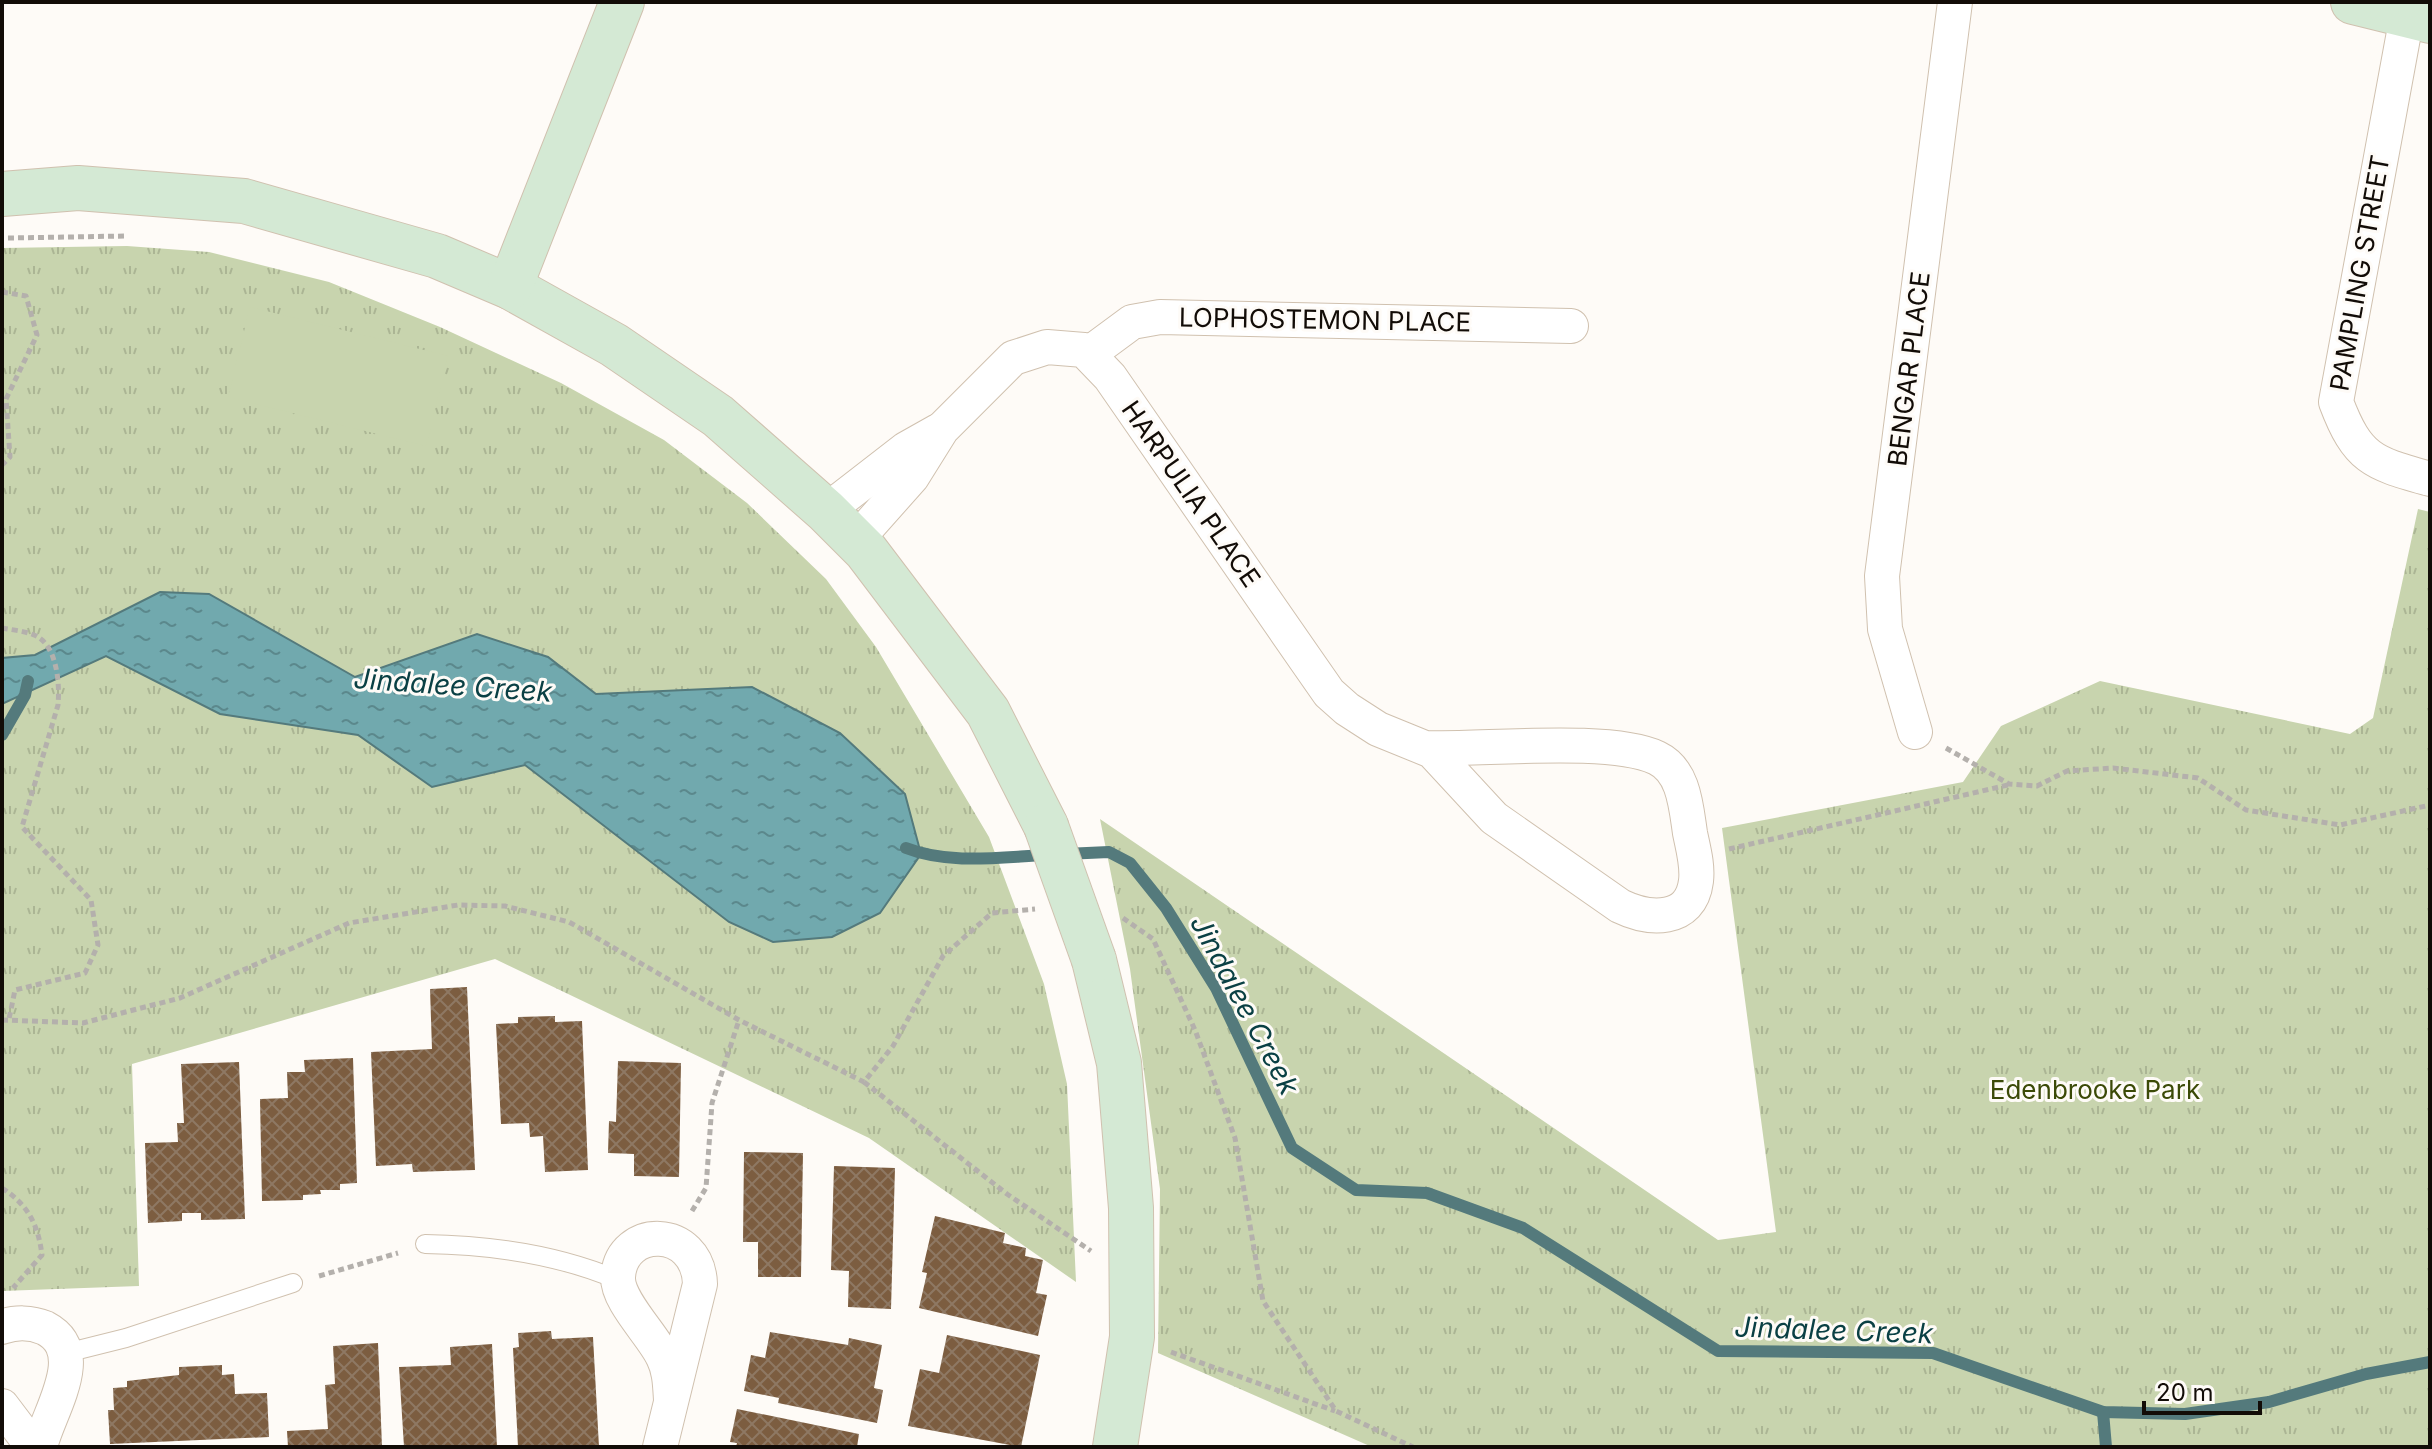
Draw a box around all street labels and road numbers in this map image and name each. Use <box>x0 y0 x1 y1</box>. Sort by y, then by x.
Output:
street label: PAMPLING STREET <box>2323 153 2396 393</box>
street label: BENGAR PLACE <box>1881 270 1936 468</box>
street label: LOPHOSTEMON PLACE <box>1179 301 1471 338</box>
street label: HARPULIA PLACE <box>1116 395 1267 593</box>

